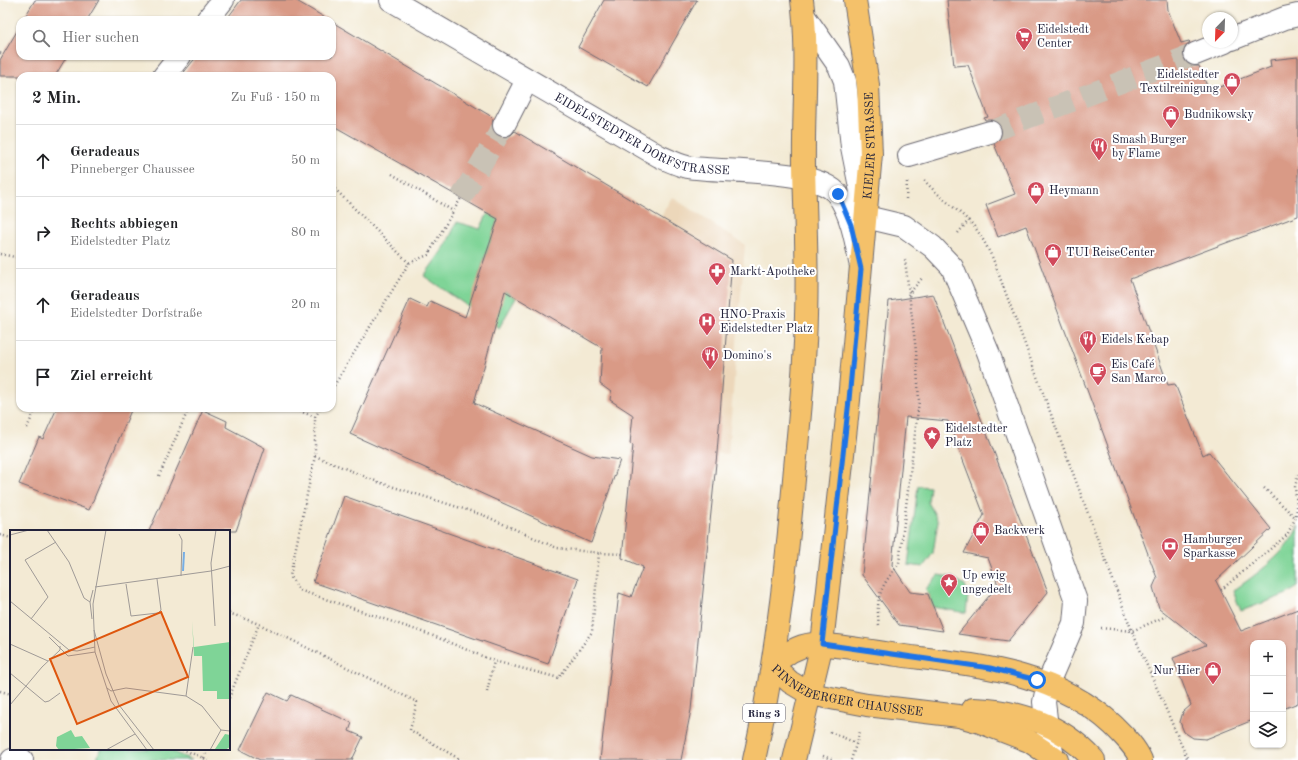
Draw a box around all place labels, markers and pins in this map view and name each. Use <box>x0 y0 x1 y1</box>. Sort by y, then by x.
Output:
place label: Eidelstedt Center <box>1037 24 1089 50</box>
supermarket icon: Eidelstedt Center <box>1014 26 1034 51</box>
place label: Eidelstedter Textilreinigung <box>1140 69 1220 95</box>
shop icon: Eidelstedter Textilreinigung <box>1222 71 1242 96</box>
shop icon: Budnikowsky <box>1161 104 1181 129</box>
place label: Budnikowsky <box>1184 109 1254 121</box>
place label: Smash Burger by Flame <box>1112 134 1187 160</box>
restaurant icon: Smash Burger by Flame <box>1089 136 1109 161</box>
shop icon: Heymann <box>1026 180 1046 205</box>
place label: Heymann <box>1049 185 1099 197</box>
shop icon: TUI ReiseCenter <box>1043 242 1063 267</box>
place label: TUI ReiseCenter <box>1066 247 1155 259</box>
pharmacy icon: Markt-Apotheke <box>707 261 727 286</box>
place label: Markt-Apotheke <box>730 266 816 278</box>
place label: HNO-Praxis Eidelstedter Platz <box>720 309 813 335</box>
hospital icon: HNO-Praxis Eidelstedter Platz <box>697 311 717 336</box>
restaurant icon: Eidels Kebap <box>1078 329 1098 354</box>
place label: Eidels Kebap <box>1101 334 1169 346</box>
restaurant icon: Domino's <box>700 345 720 370</box>
place label: Domino's <box>723 350 772 362</box>
place label: Eis Café San Marco <box>1111 359 1166 385</box>
cafe icon: Eis Café San Marco <box>1088 361 1108 386</box>
place label: Eidelstedter Platz <box>945 423 1007 449</box>
place icon: Eidelstedter Platz <box>922 425 942 450</box>
shop icon: Backwerk <box>971 520 991 545</box>
place label: Backwerk <box>994 525 1045 537</box>
place label: Hamburger Sparkasse <box>1183 534 1242 560</box>
bank icon: Hamburger Sparkasse <box>1160 536 1180 561</box>
place label: Up ewig ungedeelt <box>962 570 1012 596</box>
place icon: Up ewig ungedeelt <box>939 572 959 597</box>
shop icon: Nur Hier <box>1203 660 1223 685</box>
place label: Nur Hier <box>1153 665 1200 677</box>

